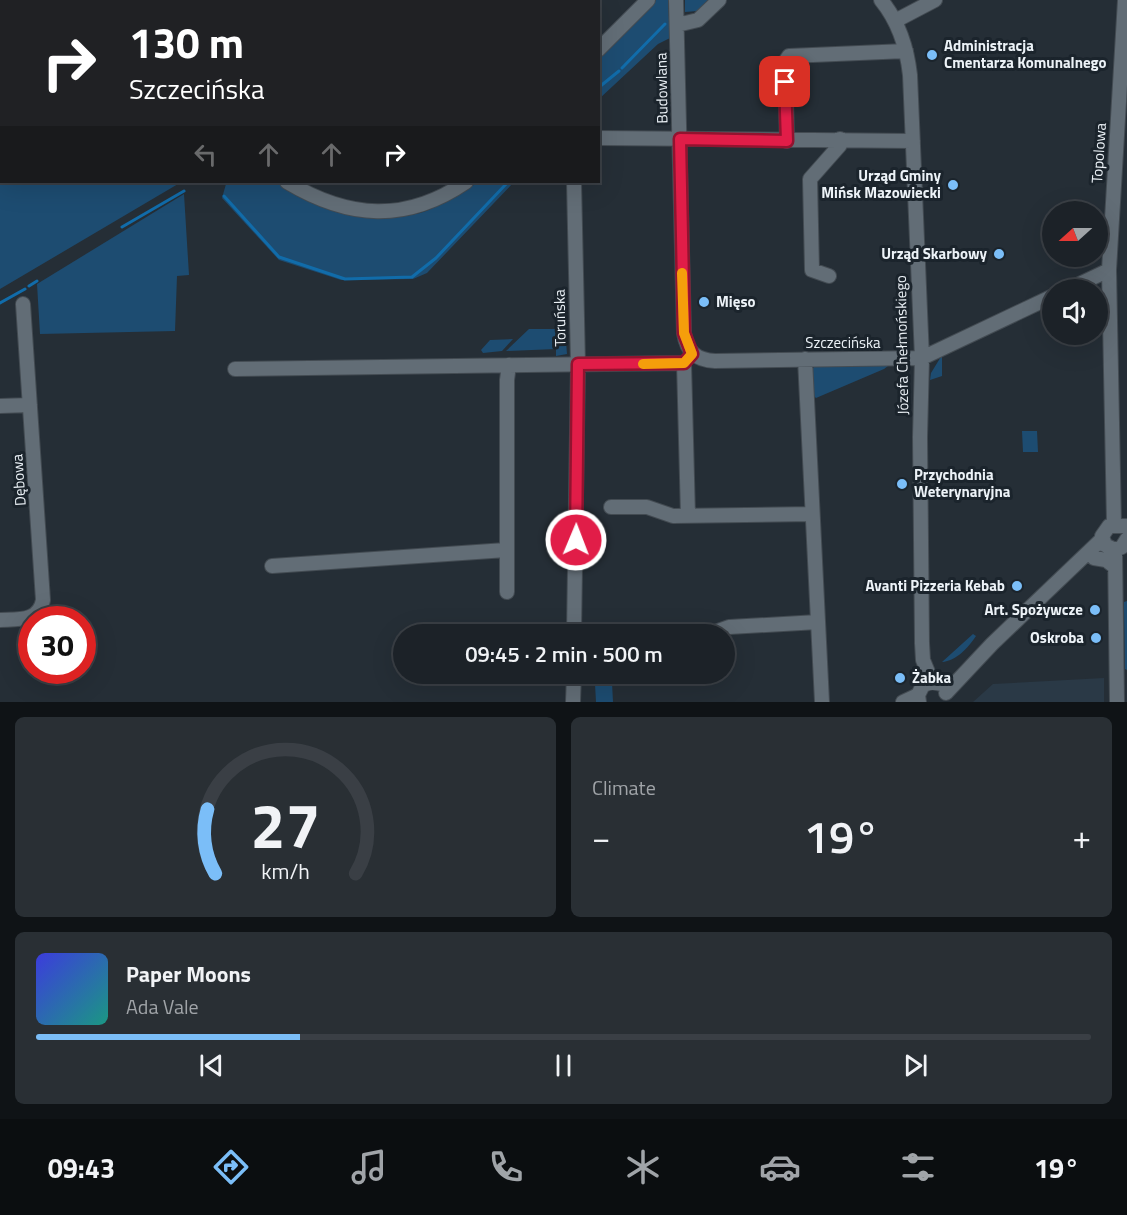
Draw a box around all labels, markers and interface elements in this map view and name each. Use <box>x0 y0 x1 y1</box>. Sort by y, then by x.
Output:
text: 130 m <box>129 10 244 74</box>
icon: right <box>30 24 108 102</box>
place label: Administracja Cmentarza Komunalnego <box>944 34 1107 74</box>
marker: Administracja Cmentarza Komunalnego <box>925 48 939 62</box>
street label: Budowlana <box>649 52 674 124</box>
pin <box>759 56 810 107</box>
icon: arrive <box>768 65 801 98</box>
text: Szczecińska <box>129 68 265 109</box>
street label: Topolowa <box>1085 122 1112 184</box>
icon: left <box>189 138 222 171</box>
icon: ahead <box>252 138 285 171</box>
icon: ahead <box>315 138 348 171</box>
icon: right <box>378 138 411 171</box>
place label: Urząd Gminy Mińsk Mazowiecki <box>821 164 941 204</box>
marker: Urząd Gminy Mińsk Mazowiecki <box>946 178 960 192</box>
north arrow <box>1042 201 1108 267</box>
map controls <box>1042 201 1108 345</box>
place label: Urząd Skarbowy <box>881 242 987 265</box>
marker: Urząd Skarbowy <box>992 247 1006 261</box>
street label: Józefa Chełmońskiego <box>889 275 914 415</box>
button: sound <box>1042 279 1108 345</box>
street label: Toruńska <box>547 289 571 347</box>
place label: Mięso <box>716 290 755 313</box>
marker: Mięso <box>697 295 711 309</box>
street label: Szczecińska <box>805 331 881 354</box>
street label: Dębowa <box>5 453 32 507</box>
place label: Przychodnia Weterynaryjna <box>914 463 1011 503</box>
marker: Przychodnia Weterynaryjna <box>895 477 909 491</box>
position arrow <box>544 508 608 572</box>
place label: Avanti Pizzeria Kebab <box>866 574 1005 597</box>
marker: Avanti Pizzeria Kebab <box>1010 579 1024 593</box>
place label: Art. Spożywcze <box>984 598 1083 621</box>
marker: Art. Spożywcze <box>1088 603 1102 617</box>
speed limit sign: 30 <box>18 606 96 684</box>
place label: Oskroba <box>1030 626 1084 649</box>
marker: Oskroba <box>1089 631 1103 645</box>
text: 09:45 · 2 min · 500 m <box>465 637 663 671</box>
place label: Żabka <box>912 666 952 689</box>
marker: Żabka <box>893 671 907 685</box>
text: Climate <box>592 772 656 803</box>
text: 27 <box>251 777 320 872</box>
text: 19° <box>804 802 879 870</box>
text: − <box>592 812 610 862</box>
text: + <box>1073 812 1091 862</box>
text: km/h <box>261 855 310 887</box>
text: Paper Moons <box>126 957 251 991</box>
text: Ada Vale <box>126 991 199 1022</box>
icon: previous <box>195 1049 228 1082</box>
icon: pause <box>547 1049 580 1082</box>
icon: next <box>899 1049 932 1082</box>
icon: directions <box>210 1146 252 1188</box>
icon: music <box>348 1146 390 1188</box>
icon: phone <box>485 1146 527 1188</box>
icon: climate <box>622 1146 664 1188</box>
icon: car <box>759 1146 801 1188</box>
icon: filters <box>897 1146 939 1188</box>
text: 09:43 <box>48 1147 115 1188</box>
text: 19° <box>1034 1147 1079 1188</box>

